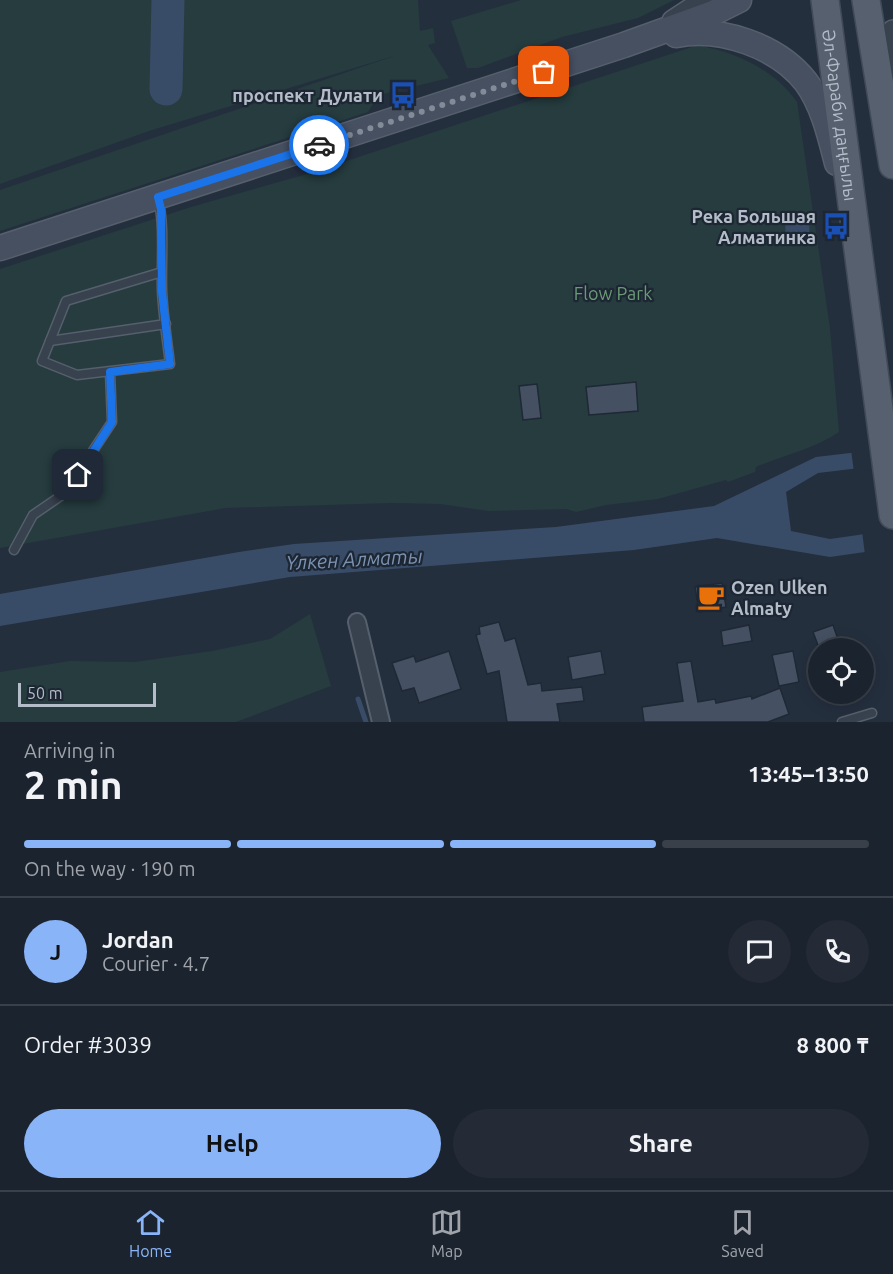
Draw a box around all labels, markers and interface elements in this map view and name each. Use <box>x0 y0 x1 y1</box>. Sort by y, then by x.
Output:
street label: Әл-Фараби даңғылы <box>819 28 861 202</box>
pin <box>518 46 569 97</box>
icon: bag <box>527 55 560 88</box>
bus stop icon: проспект Дулати <box>388 80 418 110</box>
place label: проспект Дулати <box>232 85 383 105</box>
courier <box>289 115 349 175</box>
icon: car <box>303 129 336 162</box>
place label: Река Большая Алматинка <box>691 206 816 247</box>
bus stop icon: Река Большая Алматинка <box>821 211 851 241</box>
park label: Flow Park <box>574 283 652 303</box>
pin <box>52 449 103 500</box>
icon: home <box>61 458 94 491</box>
water label: Үлкен Алматы <box>285 544 423 574</box>
place label: Ozen Ulken Almaty <box>731 577 827 618</box>
cafe icon: Ozen Ulken Almaty <box>696 582 726 612</box>
map controls <box>808 638 874 704</box>
button: locate <box>808 638 874 704</box>
scale bar <box>18 680 156 708</box>
text: 50 m <box>27 684 63 702</box>
text: Arriving in <box>24 739 115 762</box>
text: 13:45–13:50 <box>748 761 869 786</box>
text: 2 min <box>24 763 123 806</box>
text: On the way · 190 m <box>24 857 196 880</box>
button: chat <box>728 920 791 983</box>
button: phone <box>806 920 869 983</box>
text: Jordan <box>102 927 174 952</box>
text: J <box>50 939 61 964</box>
text: Courier · 4.7 <box>102 952 210 975</box>
text: Order #3039 <box>24 1032 152 1057</box>
text: 8 800 ₸ <box>797 1032 869 1057</box>
button: Help <box>24 1109 441 1178</box>
button: Share <box>453 1109 869 1178</box>
tab: Home <box>129 1206 172 1260</box>
tab: Map <box>430 1206 463 1260</box>
tab: Saved <box>721 1206 764 1260</box>

